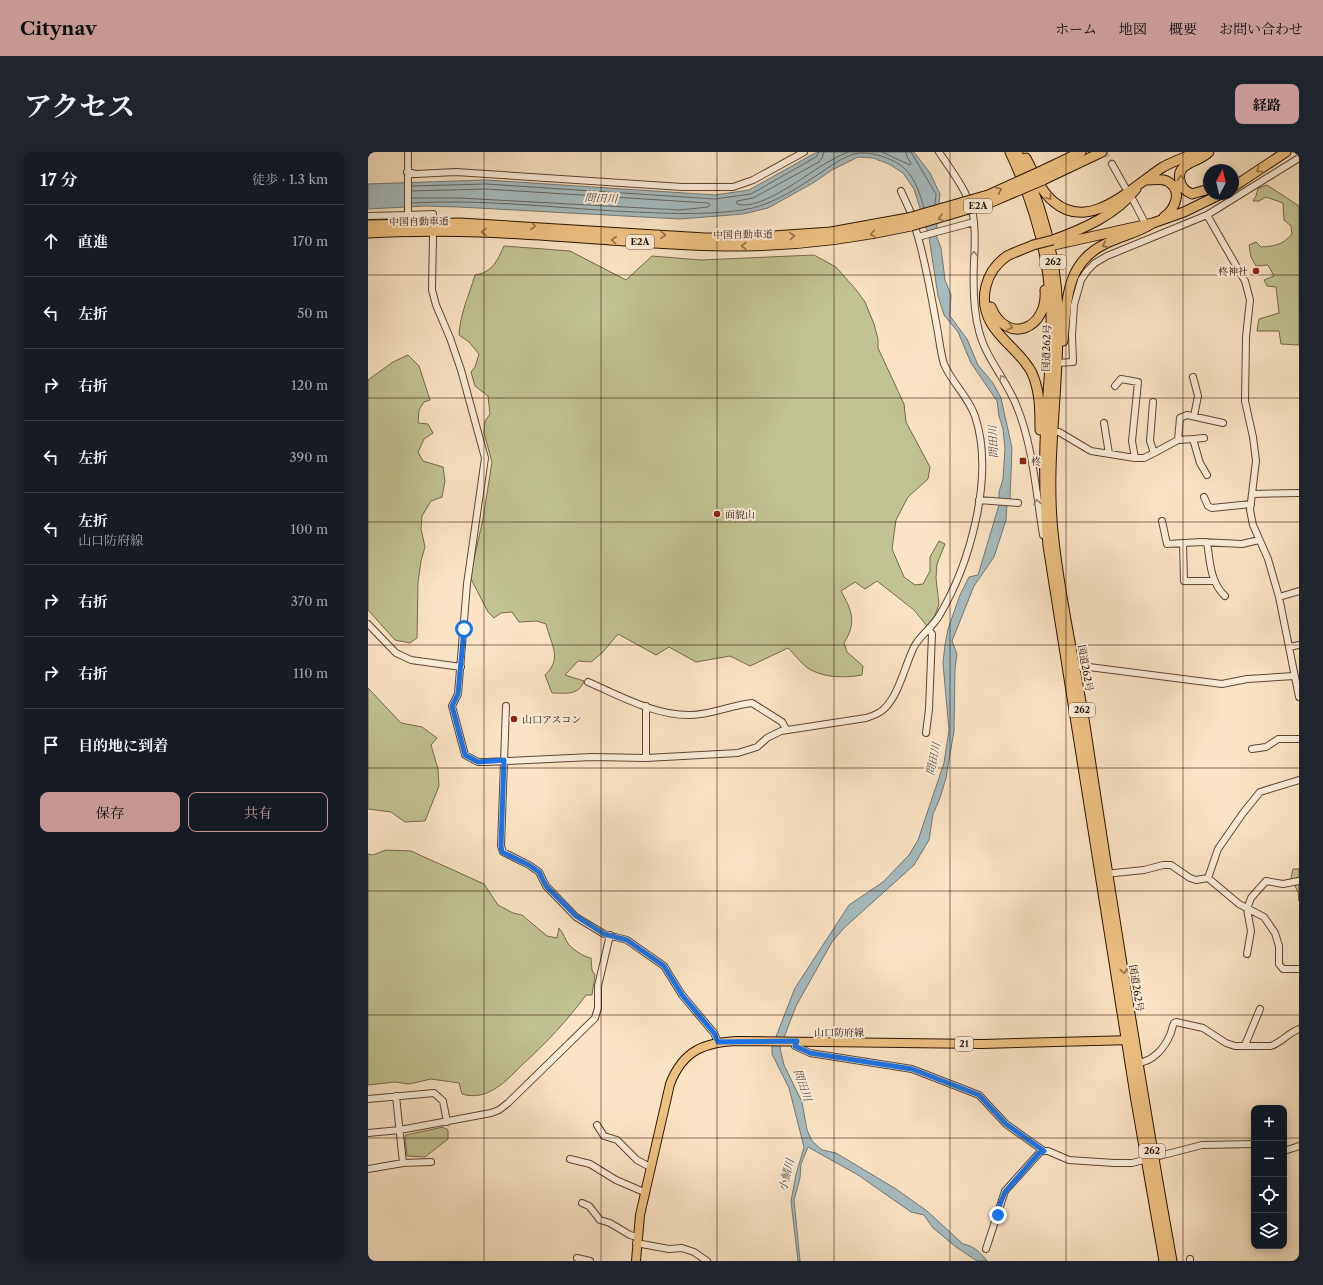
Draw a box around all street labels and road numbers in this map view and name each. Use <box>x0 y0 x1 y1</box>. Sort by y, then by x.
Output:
road number: E2A <box>964 199 992 213</box>
street label: 中国自動車道 <box>389 214 449 229</box>
street label: 中国自動車道 <box>713 227 773 242</box>
road number: E2A <box>626 235 654 249</box>
road number: 262 <box>1040 255 1066 269</box>
street label: 国道262号 <box>1039 324 1054 372</box>
street label: 国道262号 <box>1075 644 1096 693</box>
road number: 262 <box>1069 703 1095 717</box>
street label: 国道262号 <box>1126 964 1147 1012</box>
street label: 山口防府線 <box>814 1026 864 1039</box>
road number: 21 <box>955 1037 973 1051</box>
road number: 262 <box>1139 1144 1165 1158</box>

